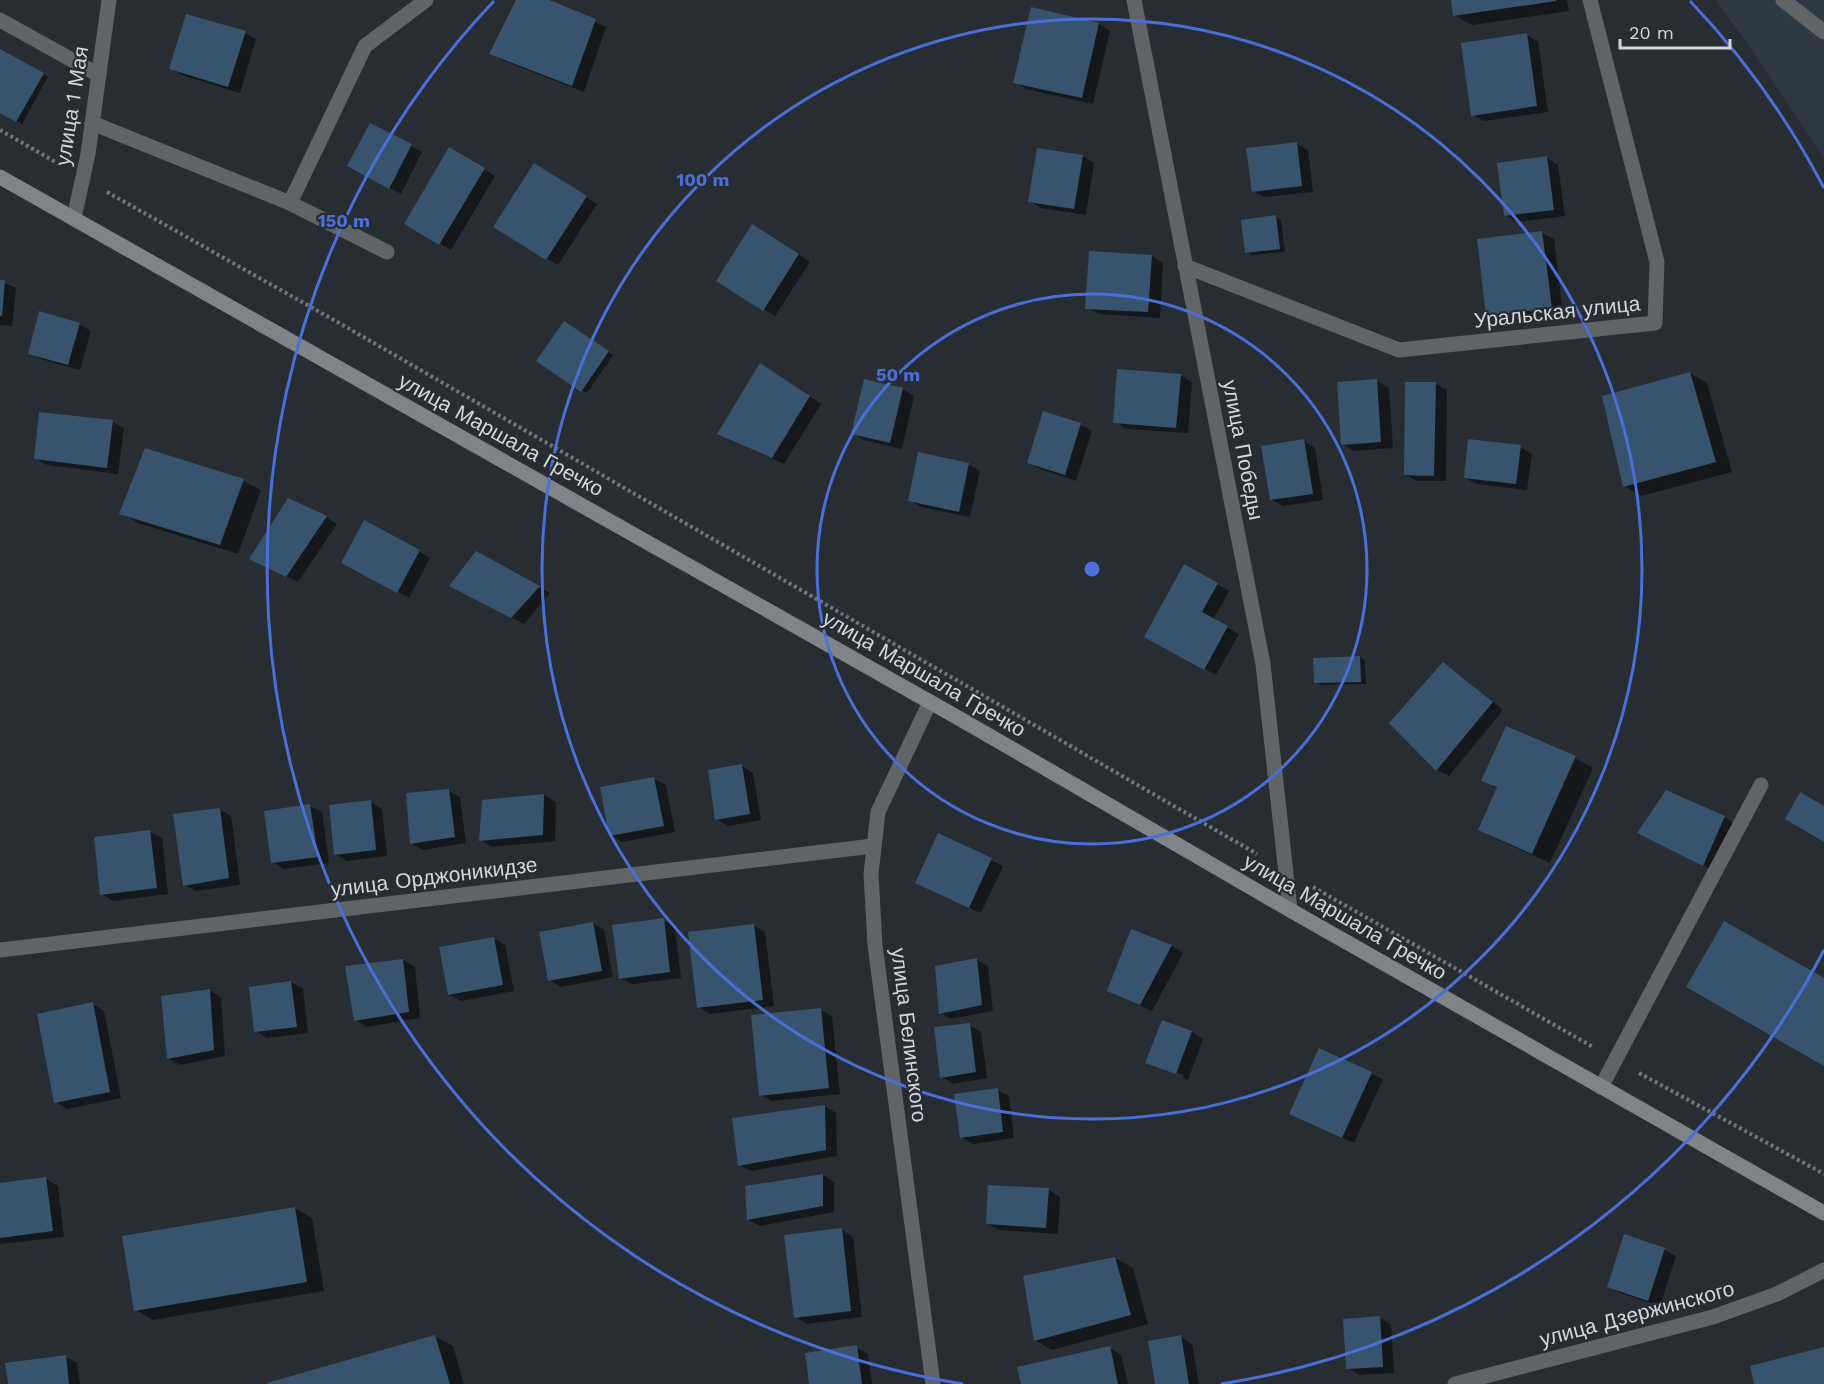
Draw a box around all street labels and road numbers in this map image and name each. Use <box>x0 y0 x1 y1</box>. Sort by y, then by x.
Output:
street label: улица 1 Мая <box>50 44 93 167</box>
street label: Уральская улица <box>1473 290 1642 333</box>
street label: улица Маршала Гречко <box>394 368 608 501</box>
street label: улица Победы <box>1218 378 1269 522</box>
street label: улица Маршала Гречко <box>818 605 1030 742</box>
street label: улица Маршала Гречко <box>1239 848 1451 985</box>
street label: улица Орджоникидзе <box>329 851 539 902</box>
street label: улица Белинского <box>886 946 933 1124</box>
street label: улица Дзержинского <box>1537 1276 1737 1352</box>

